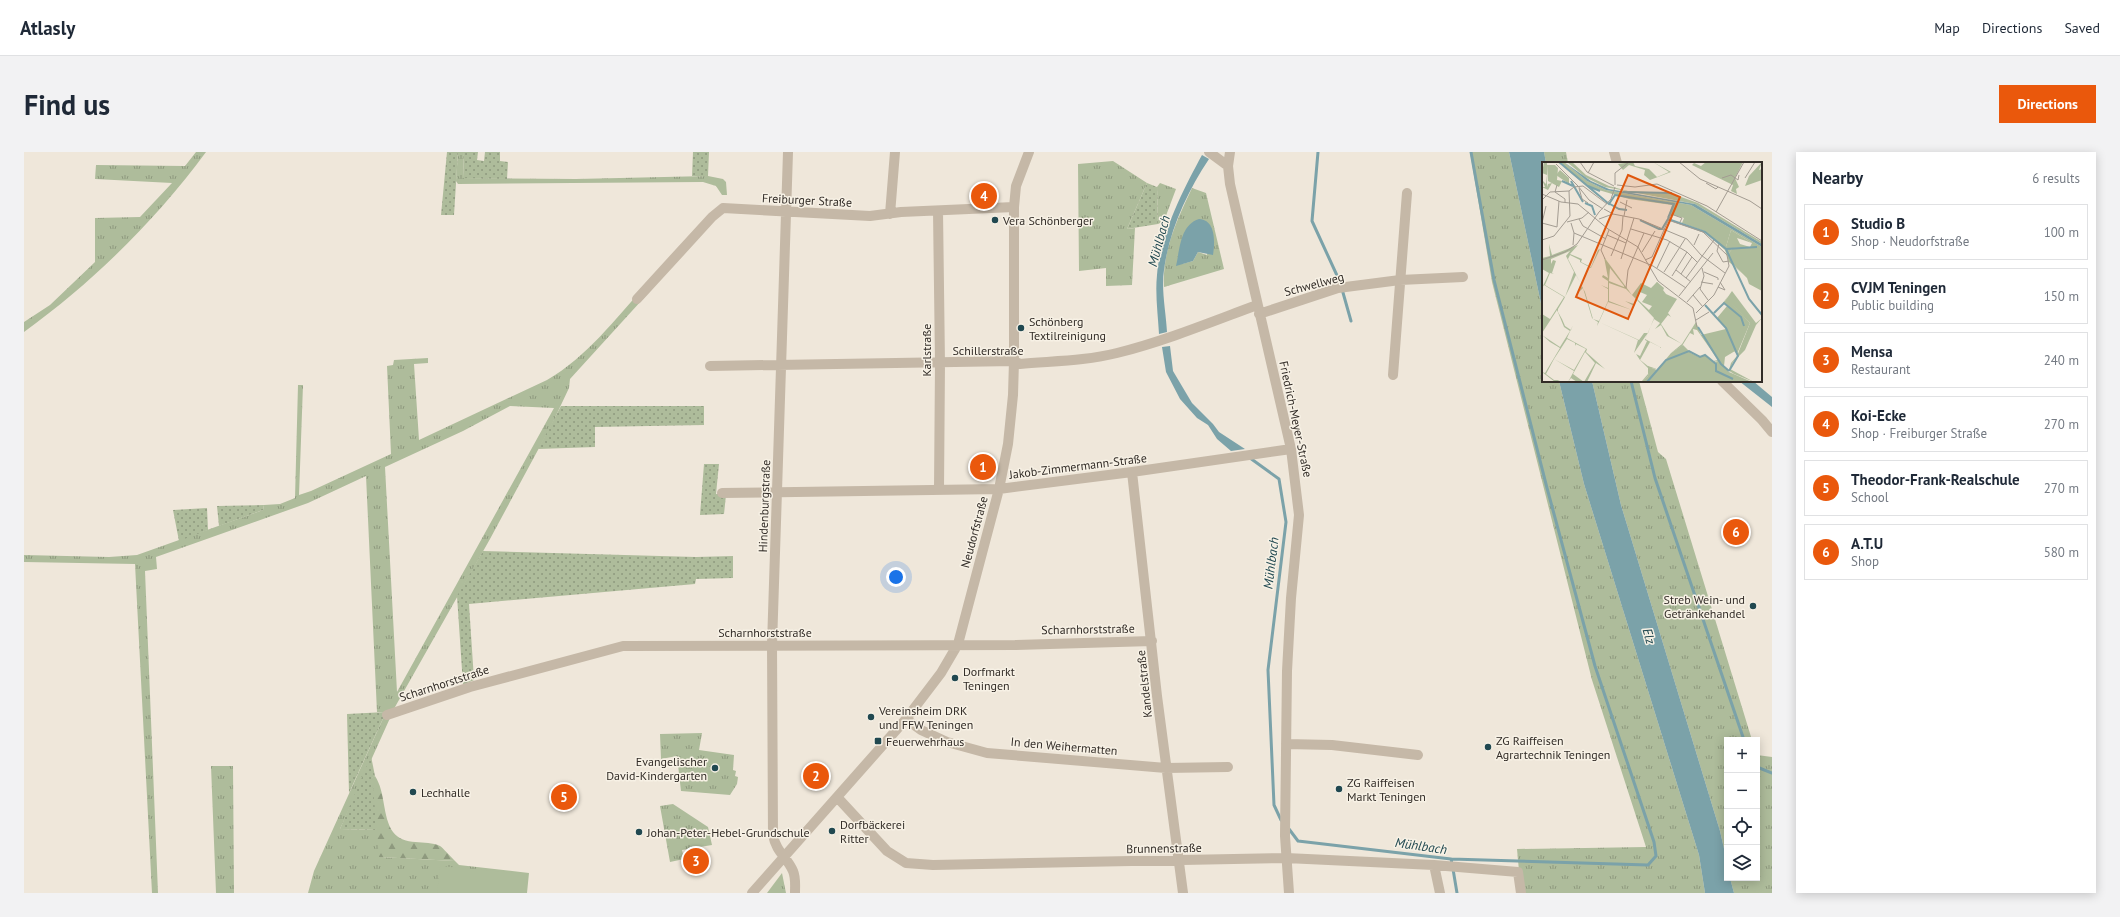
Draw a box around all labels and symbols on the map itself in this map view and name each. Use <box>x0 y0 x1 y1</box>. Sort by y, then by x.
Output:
inset map <box>1542 162 1762 382</box>
pin: 4 <box>971 181 997 211</box>
street label: Freiburger Straße <box>762 190 852 210</box>
place label: Vera Schönberger <box>1002 213 1093 228</box>
water label: Mühlbach <box>1144 213 1174 268</box>
marker: Vera Schönberger <box>990 215 1000 225</box>
street label: Schwellweg <box>1282 269 1346 299</box>
place label: Schönberg Textilreinigung <box>1029 314 1106 343</box>
marker: Schönberg Textilreinigung <box>1016 323 1026 333</box>
street label: Karlstraße <box>919 324 934 376</box>
street label: Schillerstraße <box>952 343 1024 358</box>
street label: Friedrich-Meyer-Straße <box>1276 359 1316 479</box>
street label: Jakob-Zimmermann-Straße <box>1007 450 1148 482</box>
pin: 1 <box>970 452 996 482</box>
street label: Hindenburgstraße <box>755 459 773 553</box>
street label: Neudorfstraße <box>957 494 991 570</box>
pin: 6 <box>1723 517 1749 547</box>
water label: Mühlbach <box>1259 536 1283 590</box>
your location <box>886 567 906 587</box>
place label: Streb Wein- und Getränkehandel <box>1664 592 1745 621</box>
marker: Streb Wein- und Getränkehandel <box>1748 601 1758 611</box>
street label: Scharnhorststraße <box>1041 621 1135 637</box>
street label: Scharnhorststraße <box>718 625 812 640</box>
water label: Elz <box>1639 626 1659 646</box>
street label: Kandelstraße <box>1133 649 1155 719</box>
street label: Scharnhorststraße <box>397 661 491 705</box>
place label: Dorfmarkt Teningen <box>963 664 1015 693</box>
marker: Dorfmarkt Teningen <box>950 673 960 683</box>
place label: Vereinsheim DRK und FFW Teningen <box>878 703 973 732</box>
marker: Vereinsheim DRK und FFW Teningen <box>866 712 876 722</box>
place label: ZG Raiffeisen Agrartechnik Teningen <box>1496 733 1610 762</box>
place label: Feuerwehrhaus <box>886 734 964 749</box>
street label: In den Weihermatten <box>1010 734 1118 758</box>
marker: Feuerwehrhaus <box>873 736 883 746</box>
marker: ZG Raiffeisen Agrartechnik Teningen <box>1483 742 1493 752</box>
place label: Evangelischer David-Kindergarten <box>606 754 707 783</box>
pin: 2 <box>803 761 829 791</box>
marker: Evangelischer David-Kindergarten <box>710 763 720 773</box>
place label: ZG Raiffeisen Markt Teningen <box>1347 775 1426 804</box>
pin: 5 <box>551 782 577 812</box>
marker: ZG Raiffeisen Markt Teningen <box>1334 784 1344 794</box>
place label: Lechhalle <box>421 785 470 800</box>
marker: Lechhalle <box>408 787 418 797</box>
place label: Dorfbäckerei Ritter <box>840 817 905 846</box>
place label: Johan-Peter-Hebel-Grundschule <box>646 825 810 840</box>
marker: Dorfbäckerei Ritter <box>827 826 837 836</box>
marker: Johan-Peter-Hebel-Grundschule <box>634 827 644 837</box>
water label: Mühlbach <box>1394 834 1448 858</box>
street label: Brunnenstraße <box>1126 840 1202 856</box>
pin: 3 <box>683 846 709 876</box>

